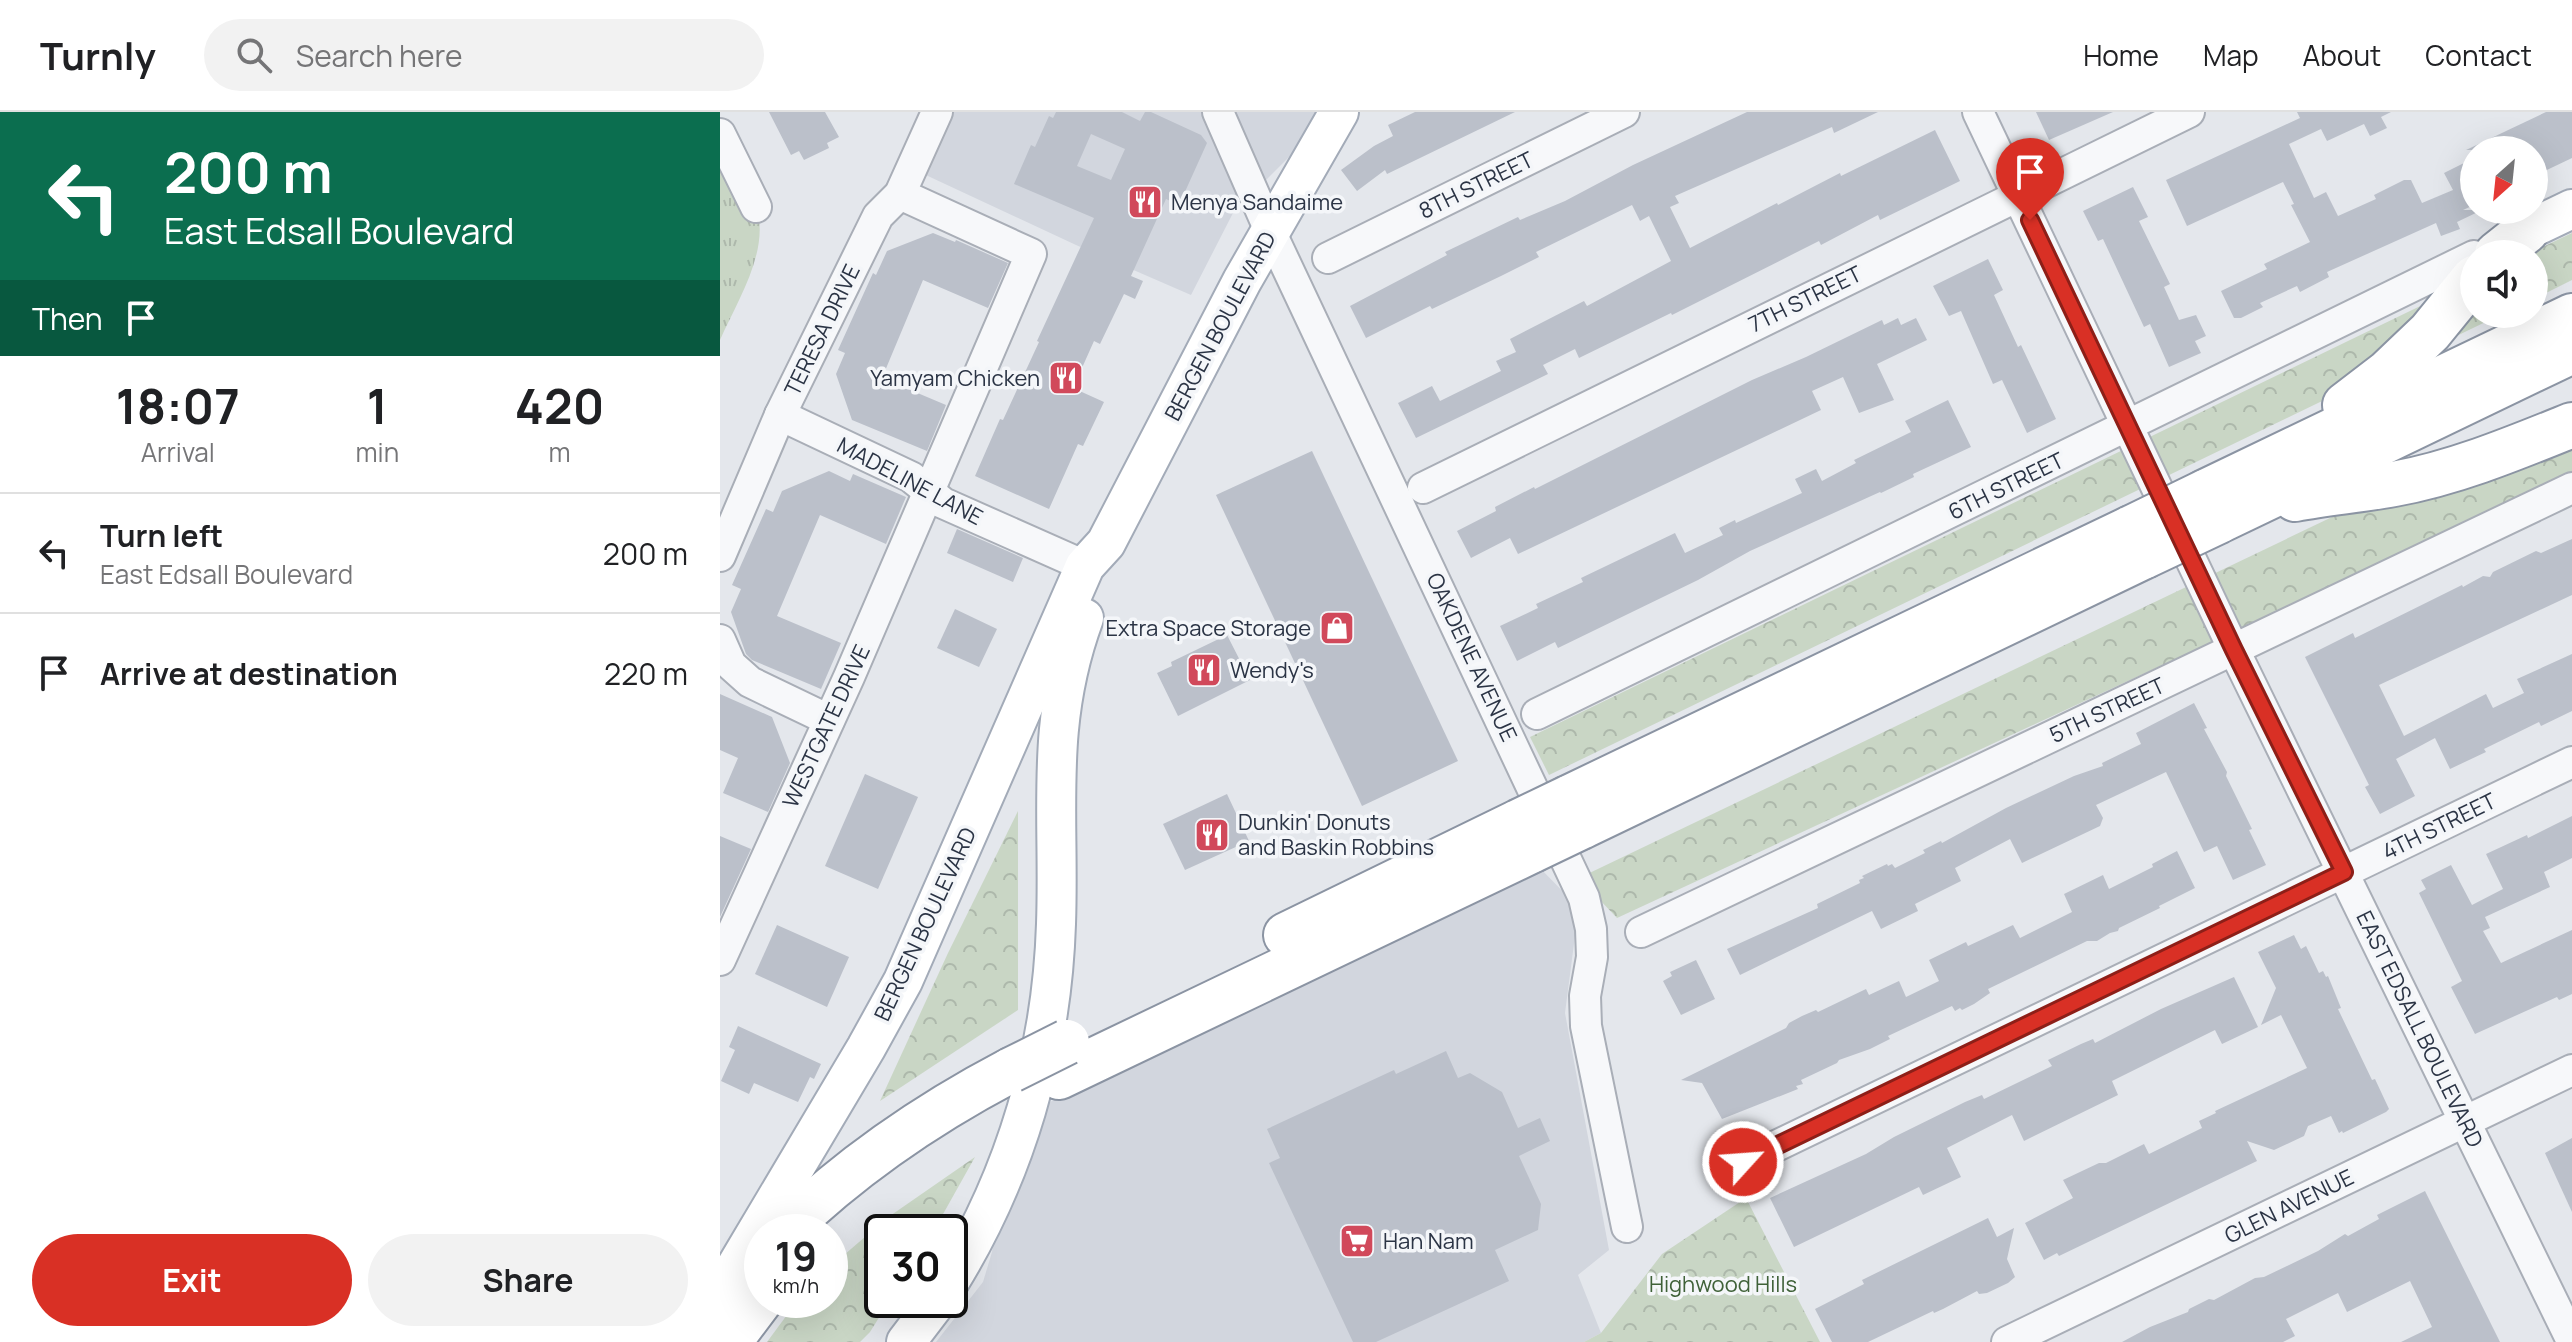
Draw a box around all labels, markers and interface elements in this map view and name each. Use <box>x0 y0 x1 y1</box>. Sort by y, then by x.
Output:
search box <box>204 19 764 91</box>
text: Turnly <box>40 29 156 81</box>
icon: search <box>232 33 276 77</box>
text: Search here <box>296 35 463 76</box>
text: Home <box>2083 36 2159 74</box>
text: Map <box>2203 36 2259 74</box>
text: About <box>2303 36 2381 74</box>
text: Contact <box>2425 36 2532 74</box>
text: 200 m <box>164 133 333 210</box>
north arrow <box>2460 136 2548 224</box>
map controls <box>2460 136 2548 328</box>
pin <box>1996 138 2064 220</box>
icon: left <box>32 144 136 248</box>
street label: 8TH STREET <box>1414 144 1538 226</box>
icon: arrive <box>2008 150 2052 194</box>
restaurant icon: Menya Sandaime <box>1126 183 1164 221</box>
place label: Menya Sandaime <box>1171 187 1343 217</box>
text: East Edsall Boulevard <box>164 206 514 255</box>
street label: BERGEN BOULEVARD <box>1157 226 1283 426</box>
button: sound <box>2460 240 2548 328</box>
street label: TERESA DRIVE <box>777 259 867 401</box>
street label: 7TH STREET <box>1743 259 1867 339</box>
icon: arrive <box>119 296 163 340</box>
text: Then <box>32 298 103 339</box>
restaurant icon: Yamyam Chicken <box>1047 359 1085 397</box>
place label: Yamyam Chicken <box>870 363 1040 393</box>
text: 18:07 <box>116 373 240 438</box>
text: 1 <box>367 373 388 438</box>
text: 420 <box>515 373 604 438</box>
street label: MADELINE LANE <box>832 430 988 532</box>
text: Arrival <box>141 434 215 470</box>
text: min <box>356 434 399 470</box>
text: m <box>549 434 571 470</box>
street label: 6TH STREET <box>1943 445 2069 527</box>
text: Turn left <box>100 515 223 556</box>
icon: left <box>32 531 76 575</box>
text: 200 m <box>603 533 688 574</box>
text: East Edsall Boulevard <box>100 556 353 592</box>
street label: OAKDENE AVENUE <box>1420 568 1524 746</box>
shop icon: Extra Space Storage <box>1318 609 1356 647</box>
place label: Extra Space Storage <box>1105 613 1311 643</box>
street label: WESTGATE DRIVE <box>775 640 877 812</box>
icon: arrive <box>32 651 76 695</box>
restaurant icon: Wendy's <box>1185 651 1223 689</box>
text: Arrive at destination <box>100 653 398 694</box>
text: 220 m <box>604 653 688 694</box>
place label: Wendy's <box>1230 655 1314 685</box>
street label: 5TH STREET <box>2044 670 2170 750</box>
street label: 4TH STREET <box>2377 786 2501 866</box>
place label: Dunkin' Donuts and Baskin Robbins <box>1238 807 1434 862</box>
restaurant icon: Dunkin' Donuts and Baskin Robbins <box>1193 816 1231 854</box>
street label: BERGEN BOULEVARD <box>867 822 983 1026</box>
street label: EAST EDSALL BOULEVARD <box>2350 906 2490 1152</box>
position arrow <box>1701 1120 1785 1204</box>
street label: GLEN AVENUE <box>2220 1162 2358 1250</box>
speed limit sign: 30 <box>864 1214 968 1318</box>
supermarket icon: Han Nam <box>1338 1222 1376 1260</box>
place label: Han Nam <box>1383 1226 1474 1256</box>
text: 19 <box>775 1228 817 1283</box>
button: Exit <box>32 1234 352 1326</box>
button: Share <box>368 1234 688 1326</box>
park label: Highwood Hills <box>1649 1269 1797 1299</box>
text: km/h <box>773 1272 819 1299</box>

